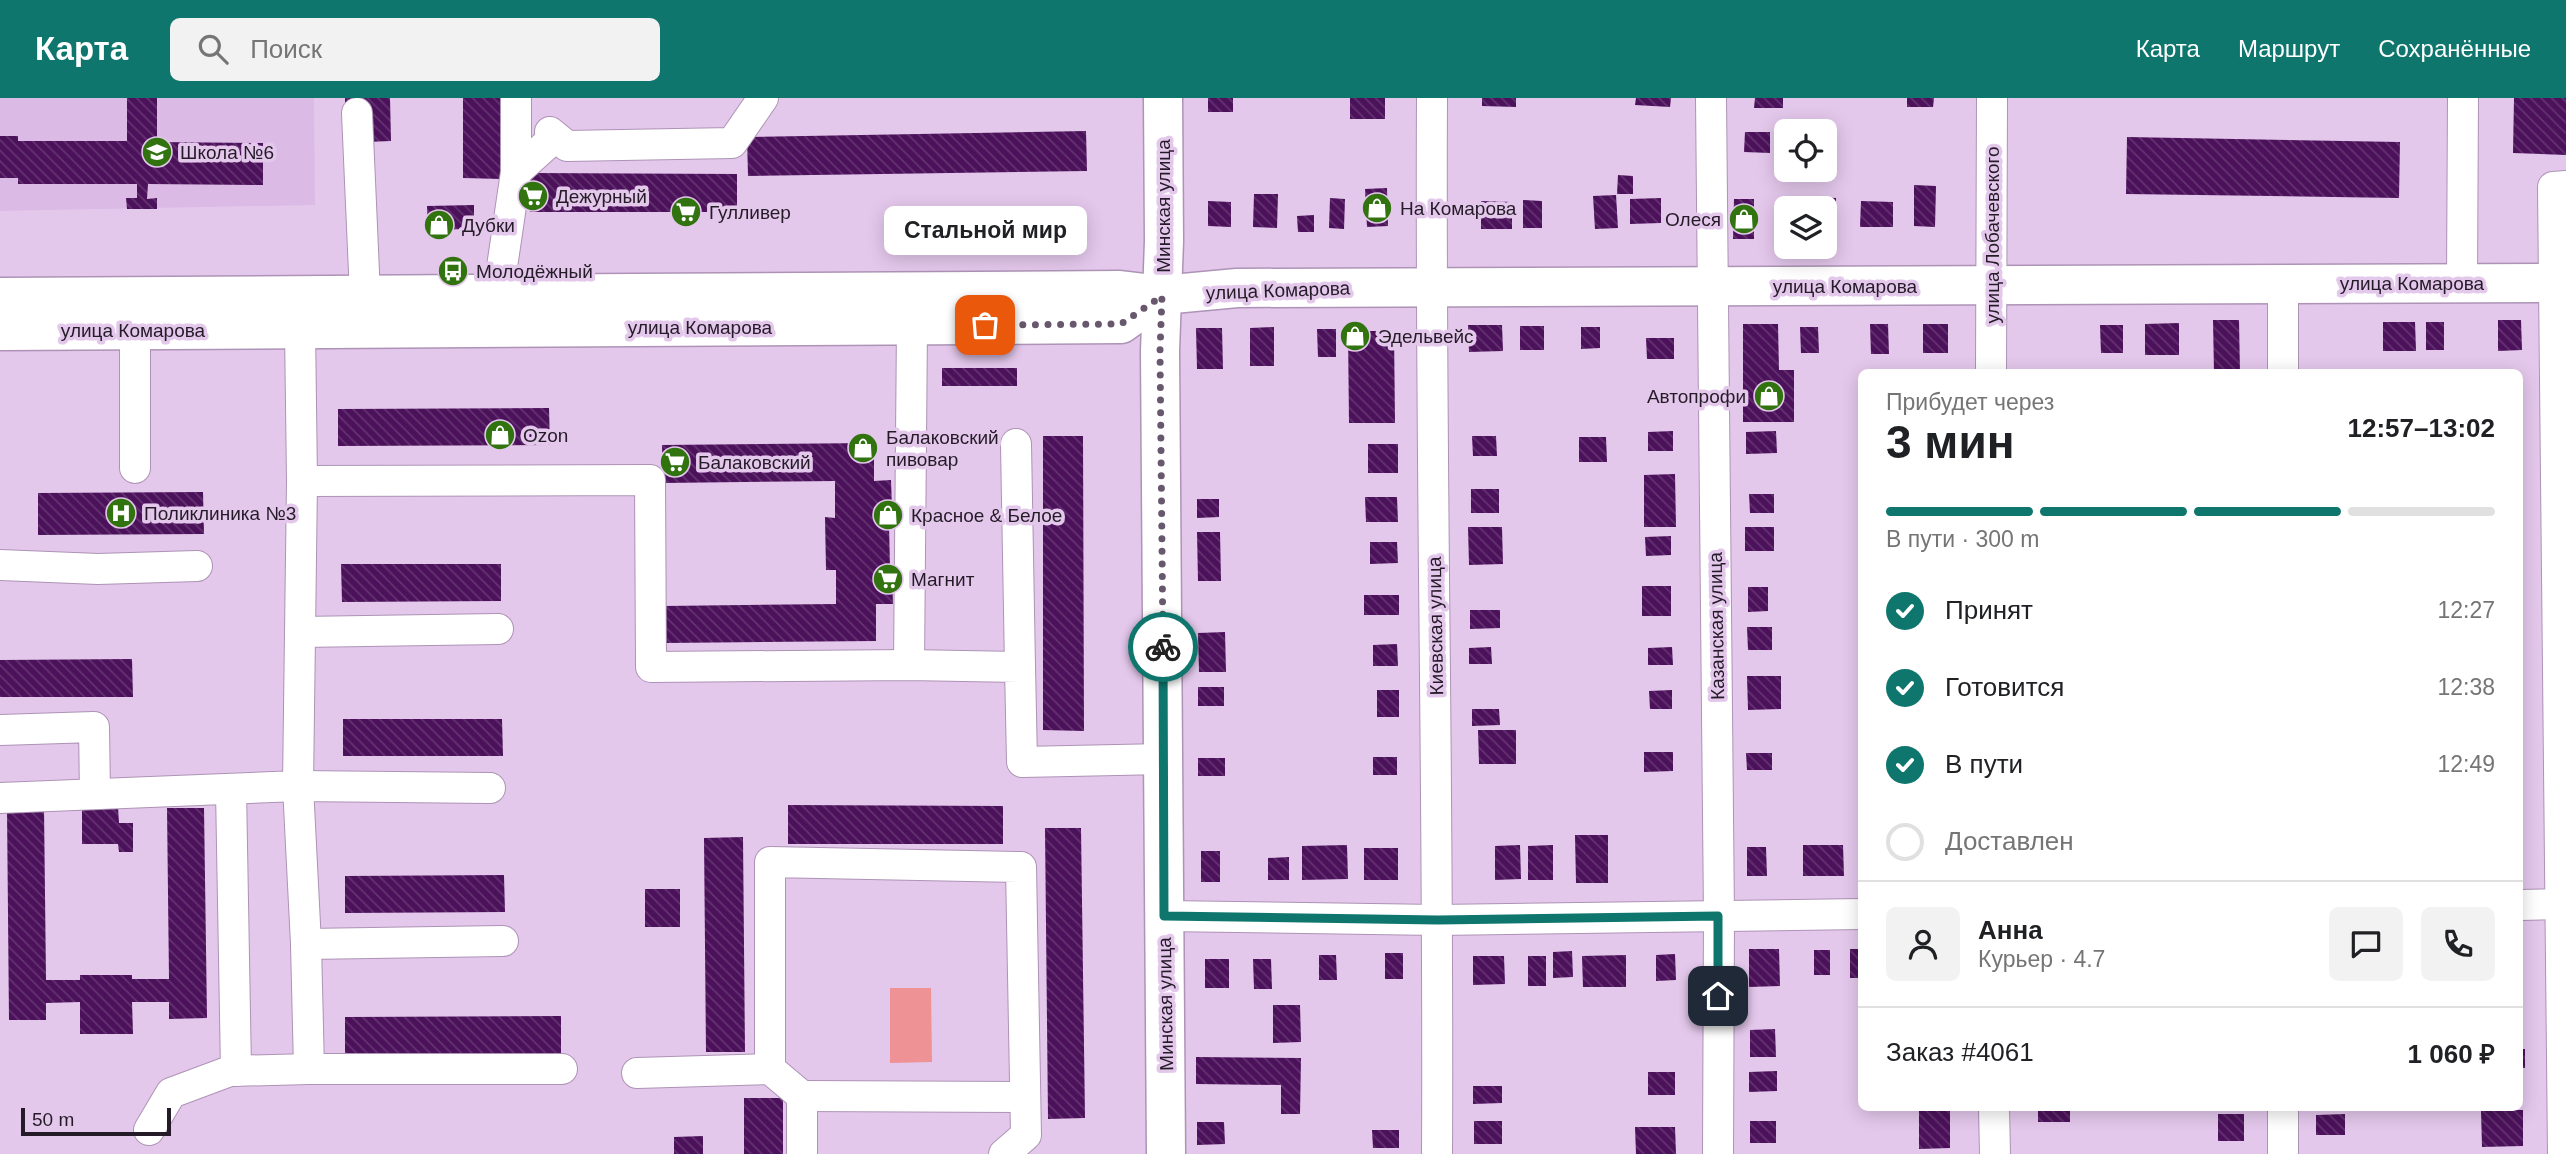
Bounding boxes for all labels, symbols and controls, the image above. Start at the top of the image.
search box [170,18,660,81]
text: Карта [35,30,128,67]
icon: search [194,30,232,68]
text: Поиск [250,34,322,64]
text: Карта [2136,35,2200,62]
text: Маршрут [2238,35,2340,62]
text: Сохранённые [2378,35,2531,62]
map controls [1774,119,1837,259]
button: locate [1774,119,1837,182]
school or university icon: Школа №6 [140,135,174,169]
street label: Минская улица [1153,139,1174,273]
place label: Школа №6 [180,142,274,163]
street label: улица Лобачевского [1982,146,2003,324]
supermarket icon: Дежурный [516,179,550,213]
place label: Дежурный [556,186,647,207]
shop icon: На Комарова [1360,191,1394,225]
supermarket icon: Гулливер [669,195,703,229]
button: layers [1774,196,1837,259]
place label: На Комарова [1400,198,1517,219]
place label: Гулливер [709,202,791,223]
shop icon: Олеся [1727,202,1761,236]
callout: Стальной мир [884,206,1086,255]
shop icon: Дубки [422,208,456,242]
place label: Олеся [1665,209,1721,230]
place label: Дубки [462,215,515,236]
text: Стальной мир [904,217,1067,243]
bus stop icon: Молодёжный [436,254,470,288]
place label: Молодёжный [476,261,593,282]
street label: улица Комарова [2340,273,2485,294]
street label: улица Комарова [1773,276,1918,297]
street label: улица Комарова [1206,277,1351,304]
pin [955,295,1015,355]
icon: bag [966,306,1004,344]
street label: улица Комарова [628,317,773,338]
shop icon: Эдельвейс [1338,319,1372,353]
street label: улица Комарова [61,320,206,341]
place label: Эдельвейс [1378,326,1474,347]
shop icon: Автопрофи [1752,379,1786,413]
place label: Автопрофи [1647,386,1746,407]
text: Прибудет через [1886,389,2054,415]
text: 12:57–13:02 [2348,413,2495,443]
text: 3 мин [1886,416,2014,468]
shop icon: Ozon [483,418,517,452]
place label: Ozon [523,425,568,446]
place label: Балаковский пивовар [886,427,999,470]
shop icon: Балаковский пивовар [846,431,880,465]
supermarket icon: Балаковский [658,445,692,479]
place label: Балаковский [698,452,811,473]
hospital icon: Поликлиника №3 [104,496,138,530]
shop icon: Красное & Белое [871,498,905,532]
place label: Поликлиника №3 [144,503,296,524]
place label: Красное & Белое [911,505,1062,526]
text: В пути · 300 m [1886,526,2039,552]
street label: Казанская улица [1705,551,1728,700]
street label: Киевская улица [1424,556,1447,696]
supermarket icon: Магнит [871,562,905,596]
place label: Магнит [911,569,975,590]
icon: check [1886,592,1924,630]
text: Принят [1945,595,2033,625]
text: 12:27 [2437,597,2495,623]
courier [1128,612,1198,682]
icon: bike [1144,628,1182,666]
icon: check [1886,669,1924,707]
text: Готовится [1945,672,2064,702]
text: 12:38 [2437,674,2495,700]
icon: check [1886,746,1924,784]
text: В пути [1945,749,2023,779]
text: 12:49 [2437,751,2495,777]
text: Доставлен [1945,826,2074,856]
button: person [1886,907,1960,981]
button: chat [2329,907,2403,981]
button: phone [2421,907,2495,981]
text: Анна [1978,915,2043,945]
street label: Минская улица [1154,937,1177,1071]
text: Курьер · 4.7 [1978,946,2105,972]
pin [1688,966,1748,1026]
icon: home [1699,977,1737,1015]
text: Заказ #4061 [1886,1037,2034,1067]
text: 1 060 ₽ [2408,1039,2495,1069]
scale bar [21,1105,172,1137]
text: 50 m [32,1109,74,1130]

